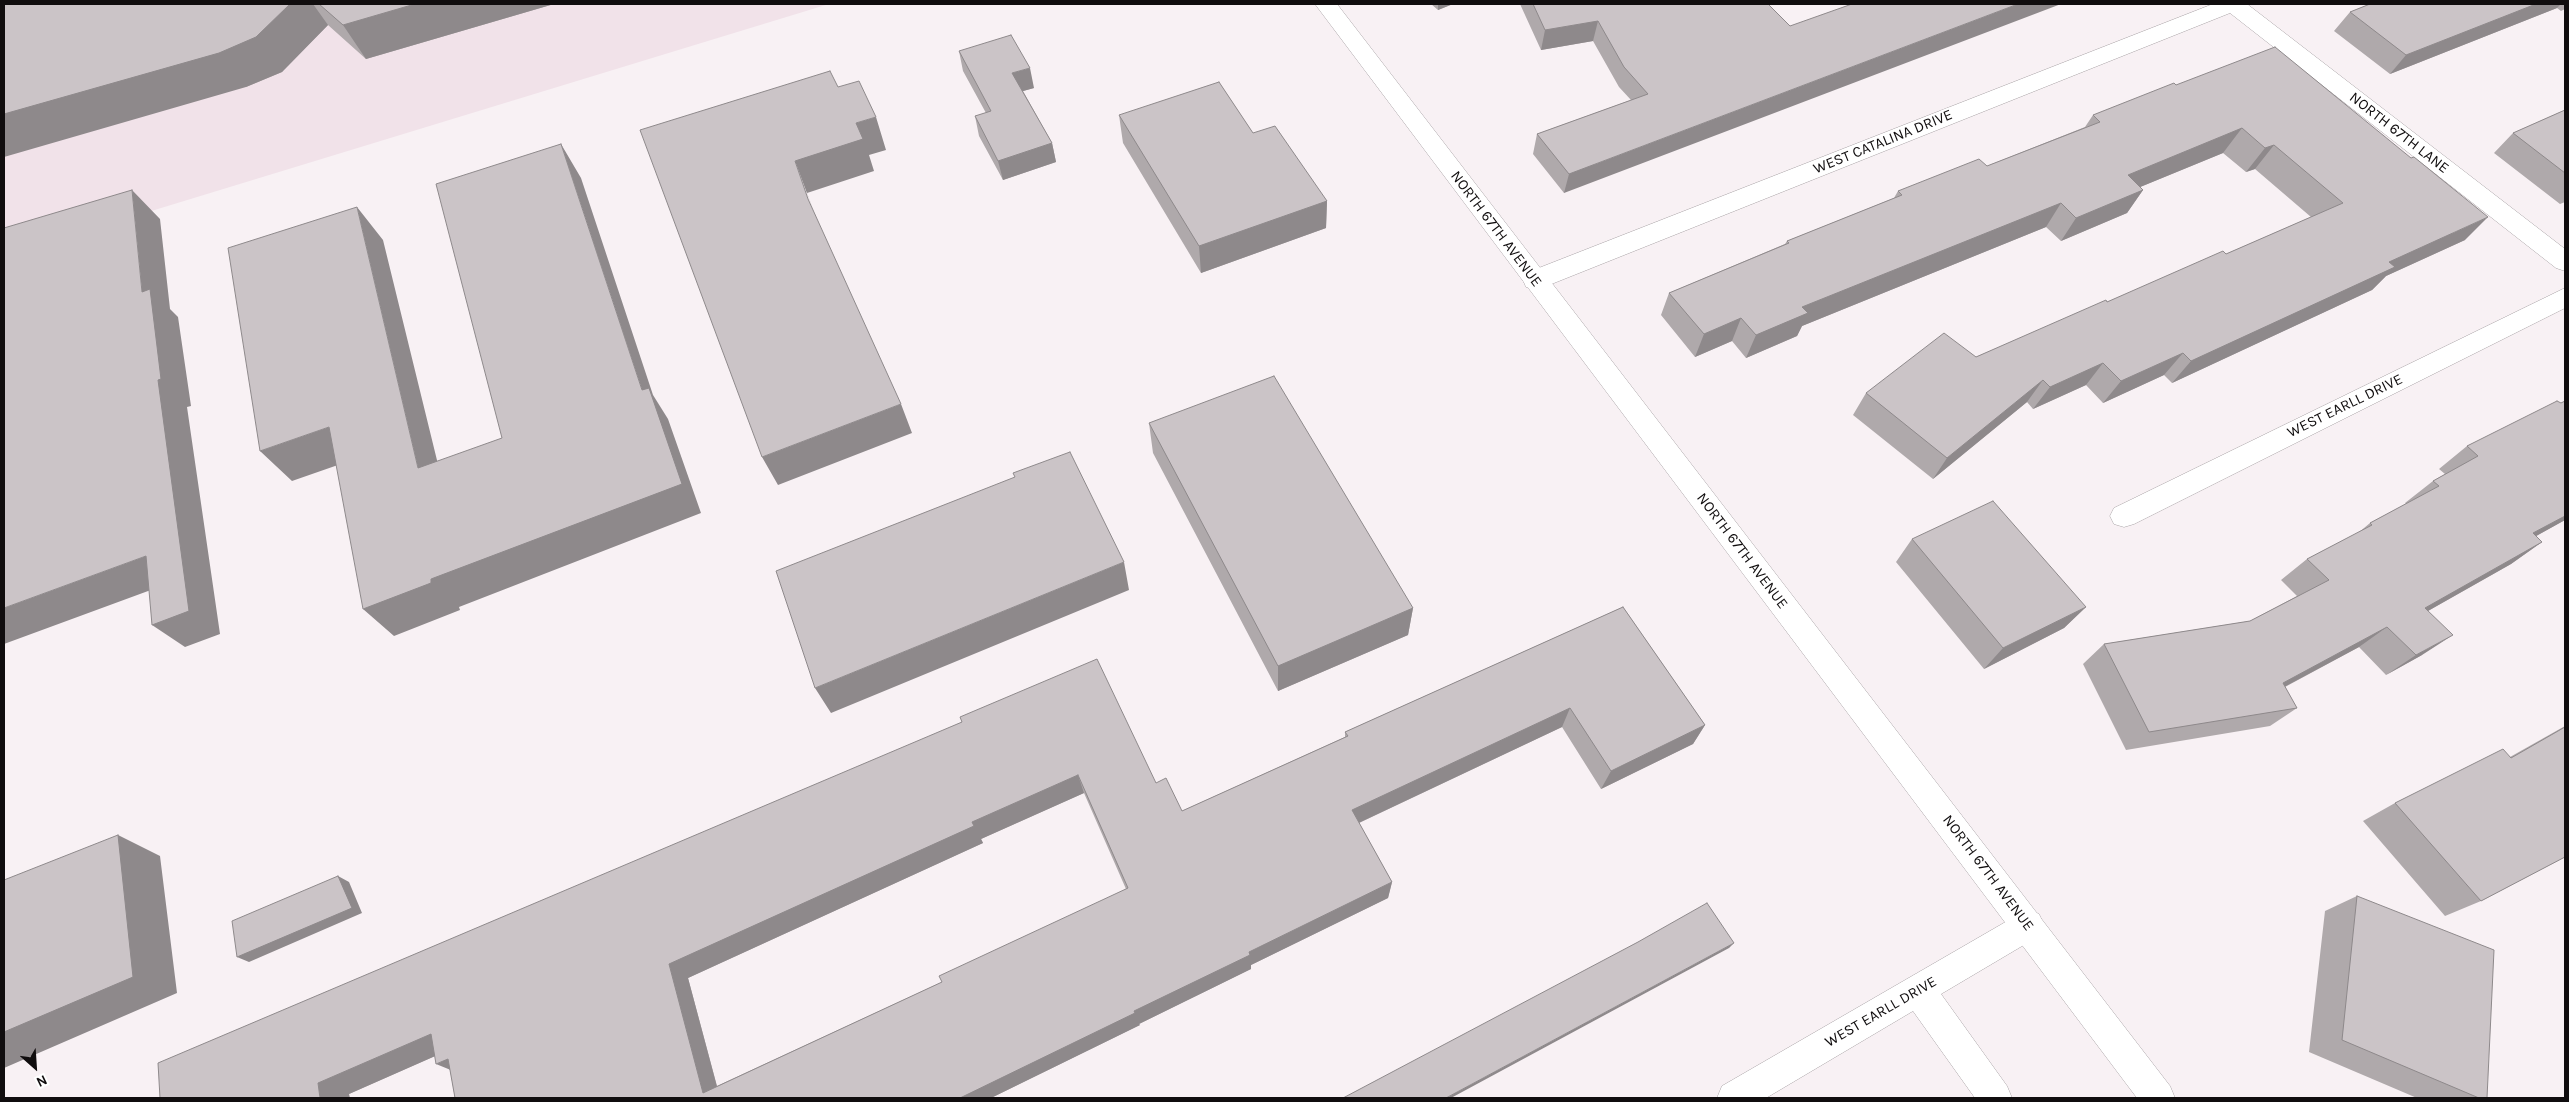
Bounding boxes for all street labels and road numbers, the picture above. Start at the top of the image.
street label: NORTH 67TH LANE [2346,89,2452,177]
street label: WEST CATALINA DRIVE [1811,106,1955,178]
street label: NORTH 67TH AVENUE [1447,167,1545,291]
street label: WEST EARLL DRIVE [2284,370,2406,442]
street label: NORTH 67TH AVENUE [1693,489,1791,613]
street label: NORTH 67TH AVENUE [1939,811,2037,935]
street label: WEST EARLL DRIVE [1822,973,1940,1051]

